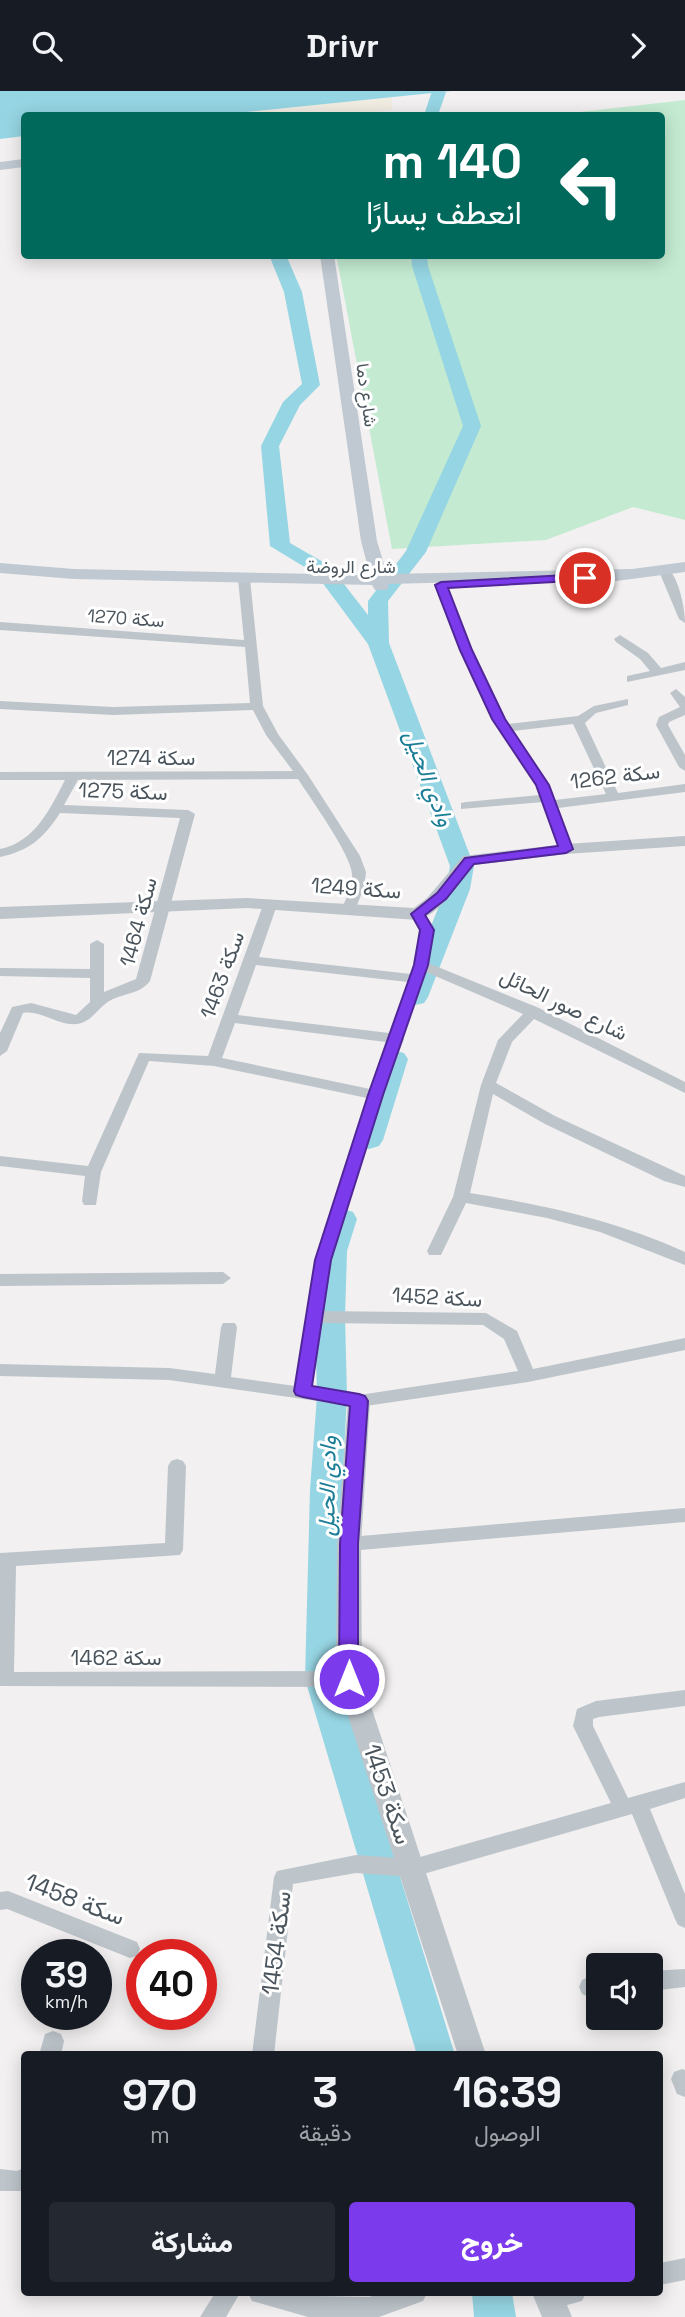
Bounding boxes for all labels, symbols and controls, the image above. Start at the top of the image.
text: Drivr [306,26,379,66]
icon: search [28,27,66,65]
icon: forward [619,27,657,65]
text: 140 m [383,130,522,192]
icon: left [546,140,637,231]
text: انعطف يسارًا [366,193,522,233]
street label: شارع دما [350,362,383,428]
pin [555,548,615,608]
street label: شارع الروضة [306,555,396,579]
icon: arrive [566,559,604,597]
street label: سكة 1270 [87,604,165,632]
water label: وادي الحيل [393,726,461,832]
street label: سكة 1274 [107,744,195,771]
street label: سكة 1262 [568,757,662,795]
street label: سكة 1275 [78,776,168,806]
street label: سكة 1249 [310,871,402,905]
street label: سكة 1464 [113,874,163,970]
street label: سكة 1463 [194,928,250,1022]
street label: شارع صور الحائل [495,962,632,1047]
street label: سكة 1452 [391,1281,483,1313]
water label: وادي الحيل [311,1435,347,1537]
position arrow [312,1642,386,1716]
street label: سكة 1462 [71,1644,161,1671]
street label: سكة 1453 [356,1740,420,1848]
street label: سكة 1458 [21,1866,129,1932]
street label: سكة 1454 [254,1889,298,1997]
speed limit sign: 40 [126,1939,217,2030]
text: 39 [45,1953,88,1997]
map controls [586,1953,663,2030]
button: sound [586,1953,663,2030]
text: km/h [45,1990,88,2013]
text: 3 [312,2066,338,2119]
text: 16:39 [453,2066,562,2119]
text: 970 [122,2069,198,2122]
text: دقيقة [299,2118,352,2148]
text: الوصول [474,2118,541,2148]
text: m [150,2120,170,2150]
button: مشاركة [49,2202,335,2282]
button: خروج [349,2202,635,2282]

